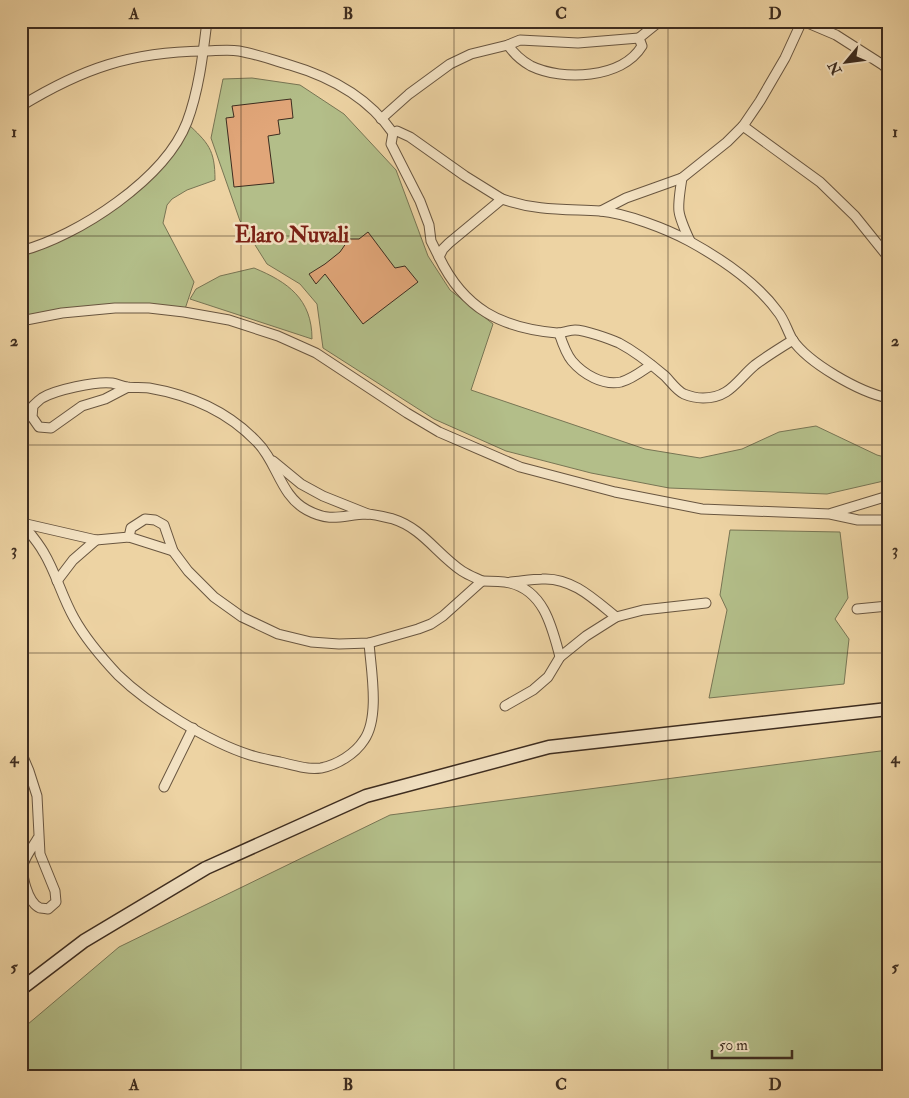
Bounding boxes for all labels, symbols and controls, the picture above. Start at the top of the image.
text: A [128,4,140,24]
text: B [343,4,353,24]
text: C [555,4,567,24]
text: D [768,4,782,24]
north arrow [822,38,872,88]
text: N [824,58,846,79]
text: 1 [11,122,17,142]
text: 1 [892,122,898,142]
district label: Elaro Nuvali [235,221,349,249]
text: 2 [10,331,18,351]
text: 2 [891,331,899,351]
text: 3 [11,540,17,560]
text: 3 [892,540,898,560]
text: 4 [9,748,20,768]
text: 4 [890,748,901,768]
text: 5 [10,957,18,977]
text: 5 [891,957,899,977]
scale bar [712,1028,792,1060]
text: 50 m [719,1036,748,1055]
text: A [128,1075,140,1095]
text: B [343,1075,353,1095]
text: C [555,1075,567,1095]
text: D [768,1075,782,1095]

